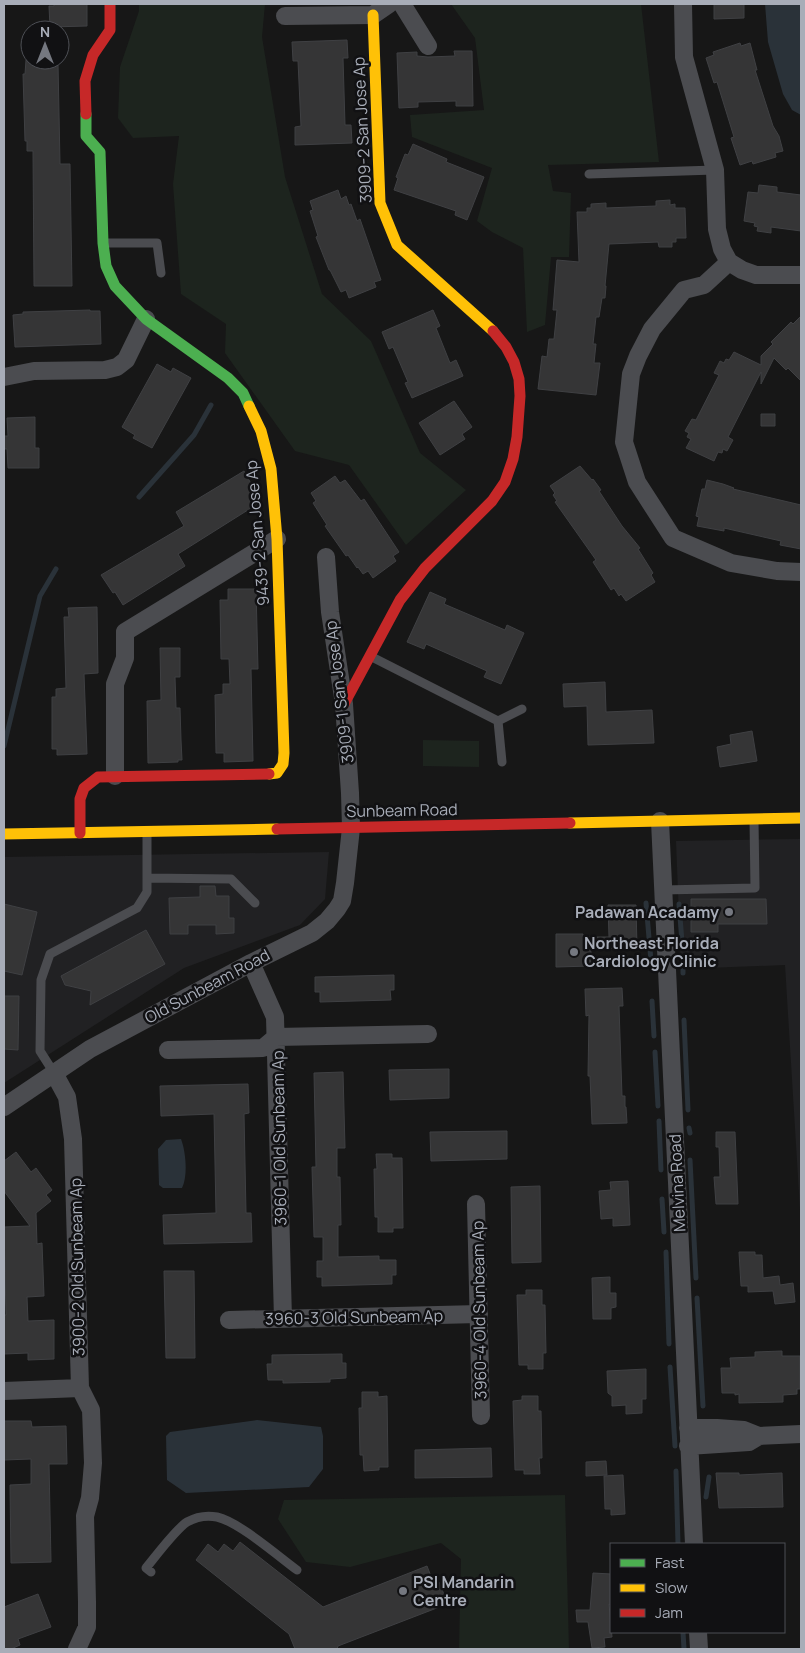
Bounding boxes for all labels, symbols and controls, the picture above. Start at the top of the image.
north arrow [20,20,70,70]
text: N [40,22,50,41]
street label: 3909-2 San Jose Ap [347,56,377,204]
street label: 9439-2 San Jose Ap [240,459,274,607]
street label: 3909-1 San Jose Ap [319,619,359,765]
street label: Sunbeam Road [346,798,458,822]
place label: Padawan Acadamy [575,901,719,923]
marker: Padawan Acadamy [723,906,735,918]
place label: Northeast Florida Cardiology Clinic [584,932,719,972]
street label: Old Sunbeam Road [140,944,274,1028]
marker: Northeast Florida Cardiology Clinic [568,946,580,958]
street label: 3960-1 Old Sunbeam Ap [266,1050,292,1226]
street label: Melvina Road [663,1134,691,1232]
street label: 3900-2 Old Sunbeam Ap [64,1178,90,1356]
street label: 3960-4 Old Sunbeam Ap [466,1221,492,1399]
street label: 3960-3 Old Sunbeam Ap [265,1304,443,1330]
legend [610,1543,785,1633]
text: Fast [655,1552,684,1573]
place label: PSI Mandarin Centre [413,1571,514,1611]
text: Slow [655,1577,688,1598]
marker: PSI Mandarin Centre [397,1585,409,1597]
text: Jam [655,1602,683,1623]

